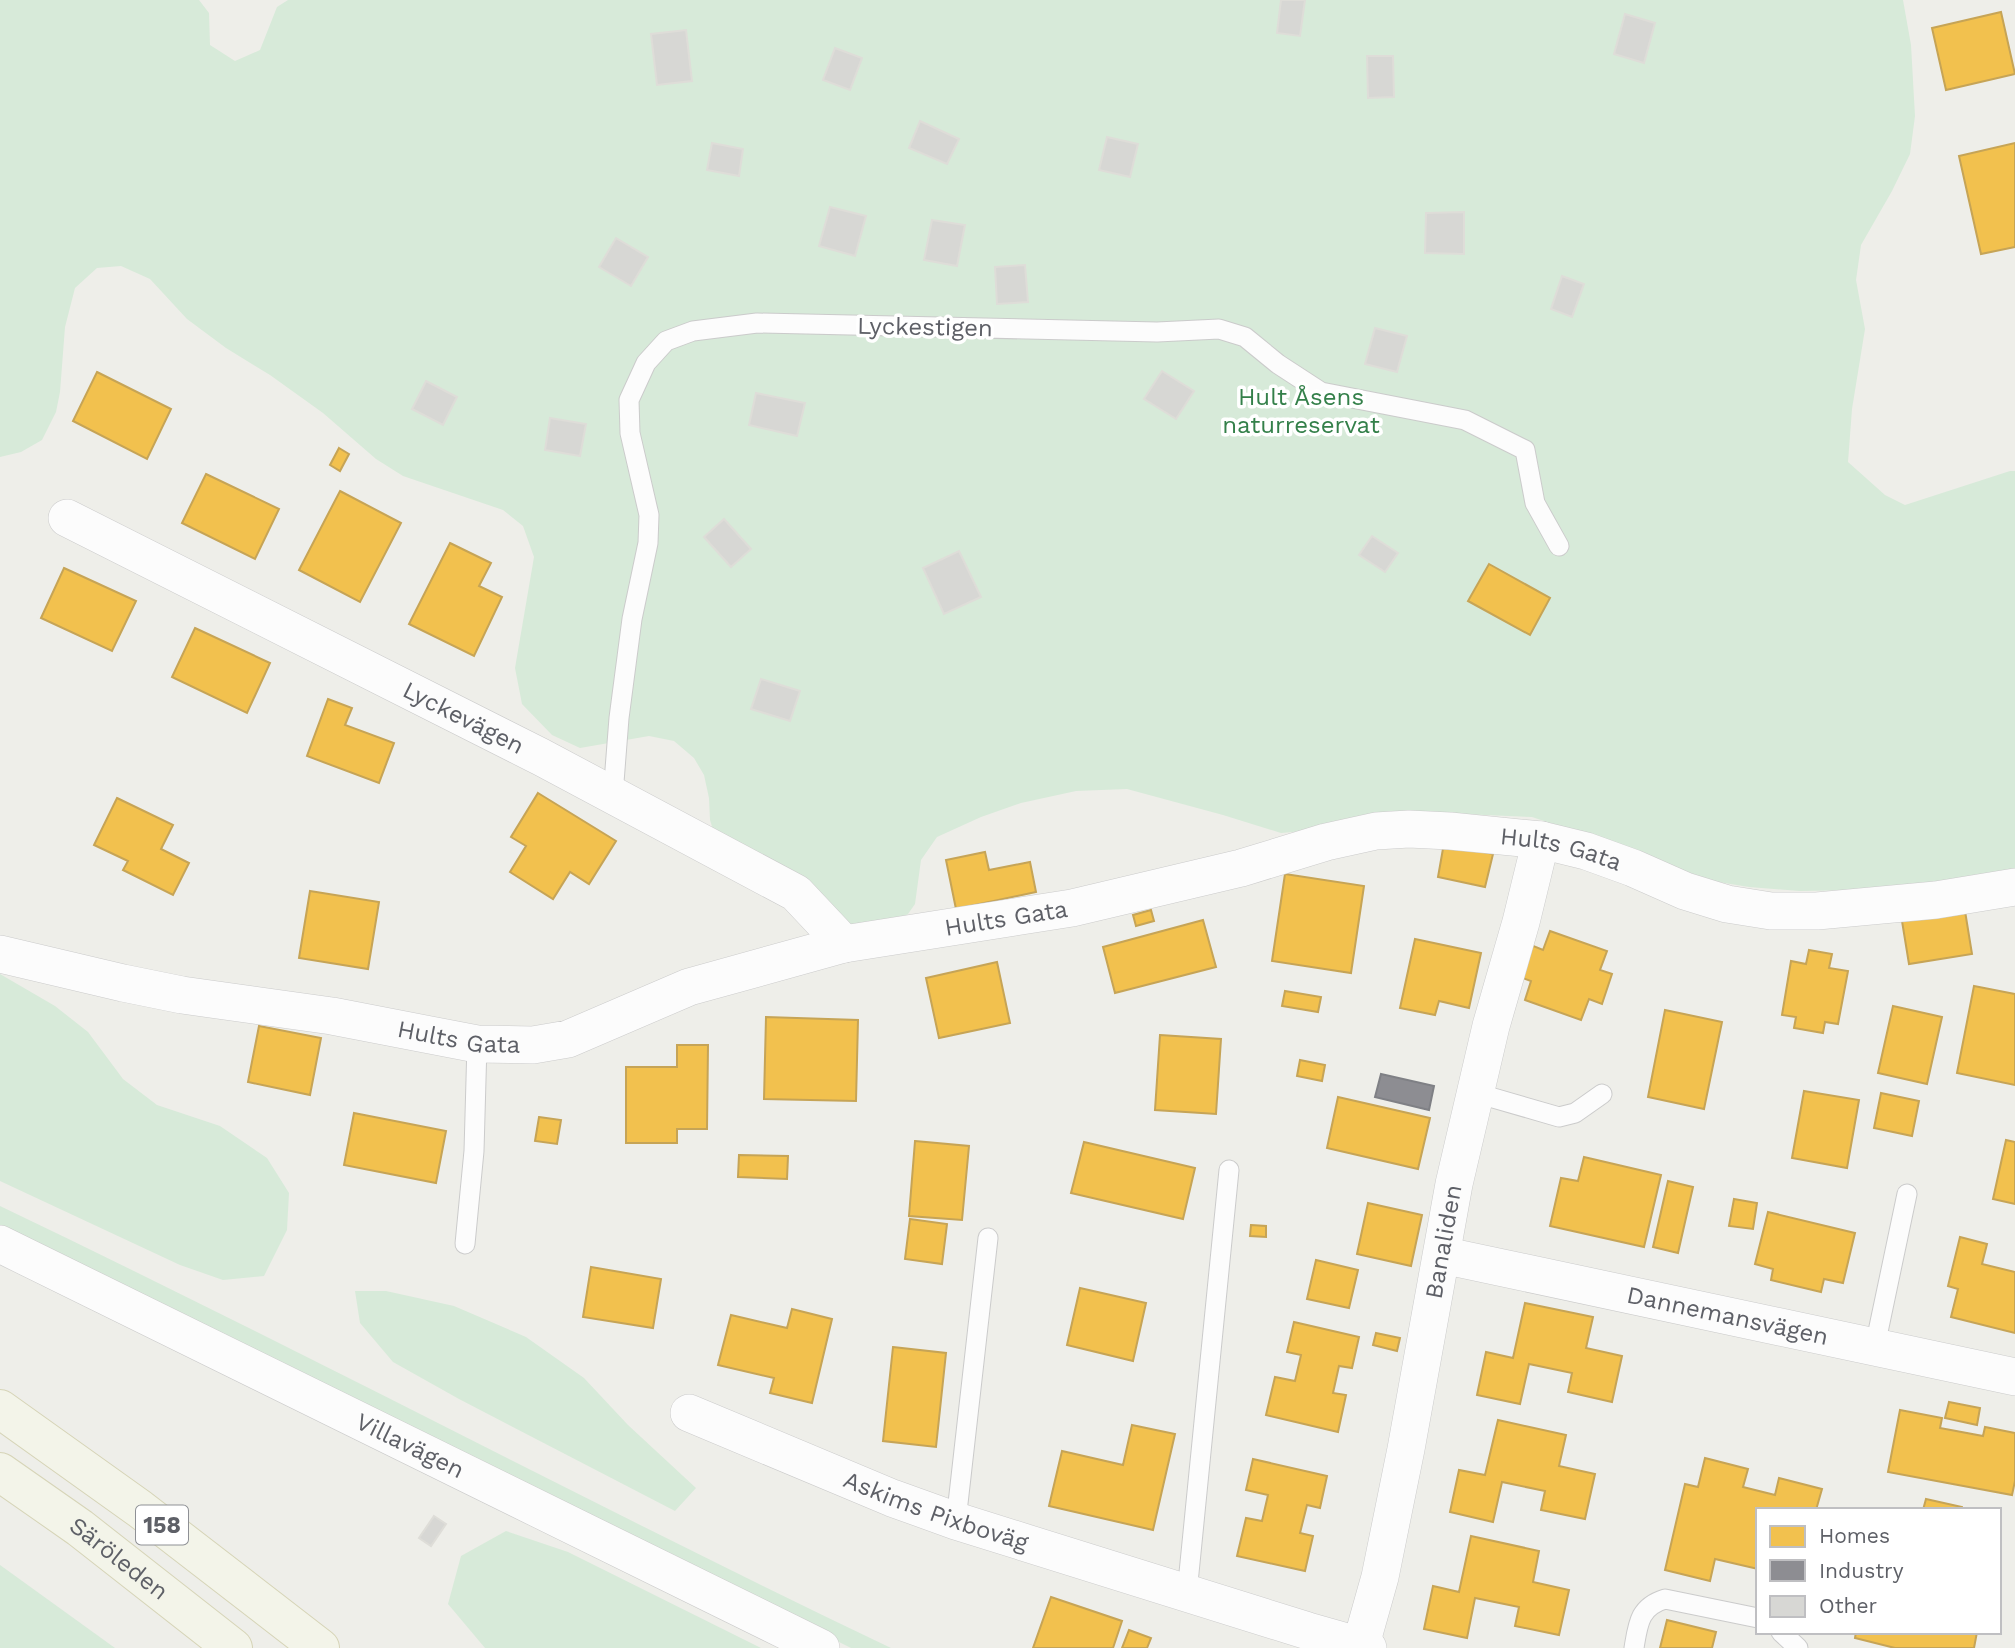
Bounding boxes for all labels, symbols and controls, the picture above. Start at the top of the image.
street label: Lyckestigen [857,312,993,342]
park label: Hult Åsens naturreservat [1222,383,1380,439]
street label: Lyckevägen [398,676,529,760]
street label: Hults Gata [1499,822,1625,877]
street label: Hults Gata [943,895,1070,942]
street label: Hults Gata [395,1015,521,1059]
street label: Banaliden [1419,1183,1468,1301]
street label: Dannemansvägen [1624,1281,1831,1351]
street label: Villavägen [351,1407,469,1484]
street label: Askims Pixboväg [840,1465,1032,1557]
road number: 158 [136,1506,188,1544]
legend [1756,1508,2001,1634]
street label: Säröleden [64,1511,174,1606]
text: Homes [1819,1523,1890,1548]
text: Industry [1819,1558,1904,1583]
text: Other [1819,1593,1878,1618]

